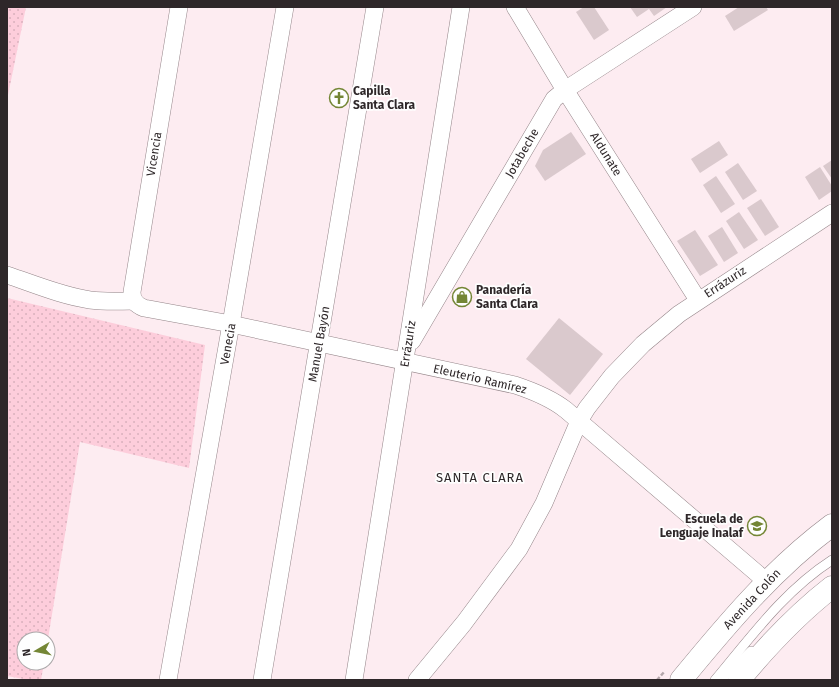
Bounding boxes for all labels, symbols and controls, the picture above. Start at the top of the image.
place label: Capilla Santa Clara [353,84,416,112]
church icon: Capilla Santa Clara [328,87,350,109]
street label: Jotabeche [502,126,542,180]
street label: Aldunate [587,130,625,178]
street label: Vicencia [144,131,164,177]
street label: Errázuriz [701,263,749,301]
place label: Panadería Santa Clara [476,283,539,311]
shop icon: Panadería Santa Clara [451,286,473,308]
street label: Manuel Bayón [305,305,333,383]
street label: Errázuriz [397,320,419,368]
street label: Venecia [217,322,239,366]
street label: Eleuterio Ramírez [432,361,528,397]
district label: SANTA CLARA [436,470,524,485]
place label: Escuela de Lenguaje Inalaf [660,512,745,540]
school or university icon: Escuela de Lenguaje Inalaf [746,515,768,537]
street label: Avenida Colón [720,566,784,632]
north arrow [16,631,56,671]
text: N [20,648,34,657]

